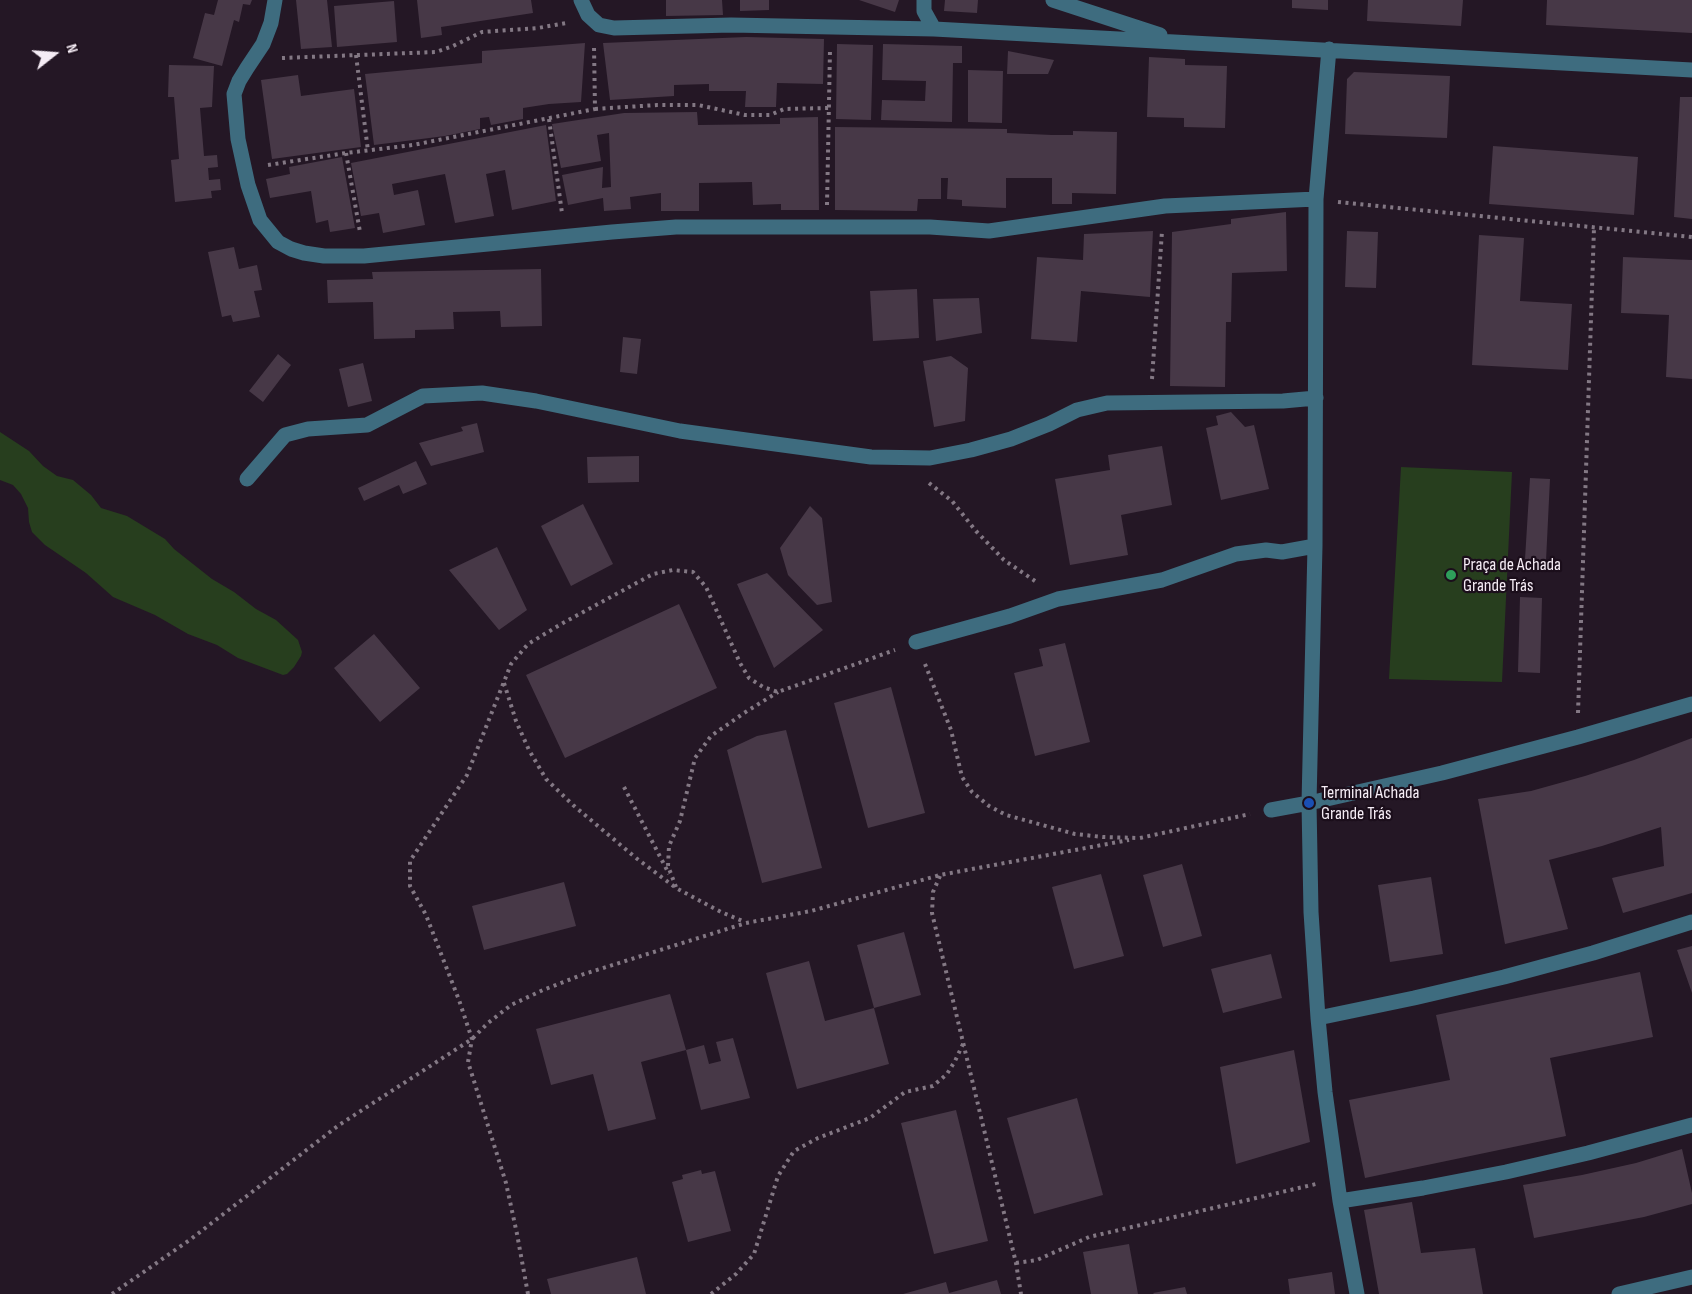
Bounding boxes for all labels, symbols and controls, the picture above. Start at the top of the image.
north arrow [24,24,84,84]
text: N [61,42,82,55]
place label: Praça de Achada Grande Trás [1463,554,1561,596]
marker: Praça de Achada Grande Trás [1444,568,1458,582]
place label: Terminal Achada Grande Trás [1321,782,1419,824]
marker: Terminal Achada Grande Trás [1302,796,1316,810]

